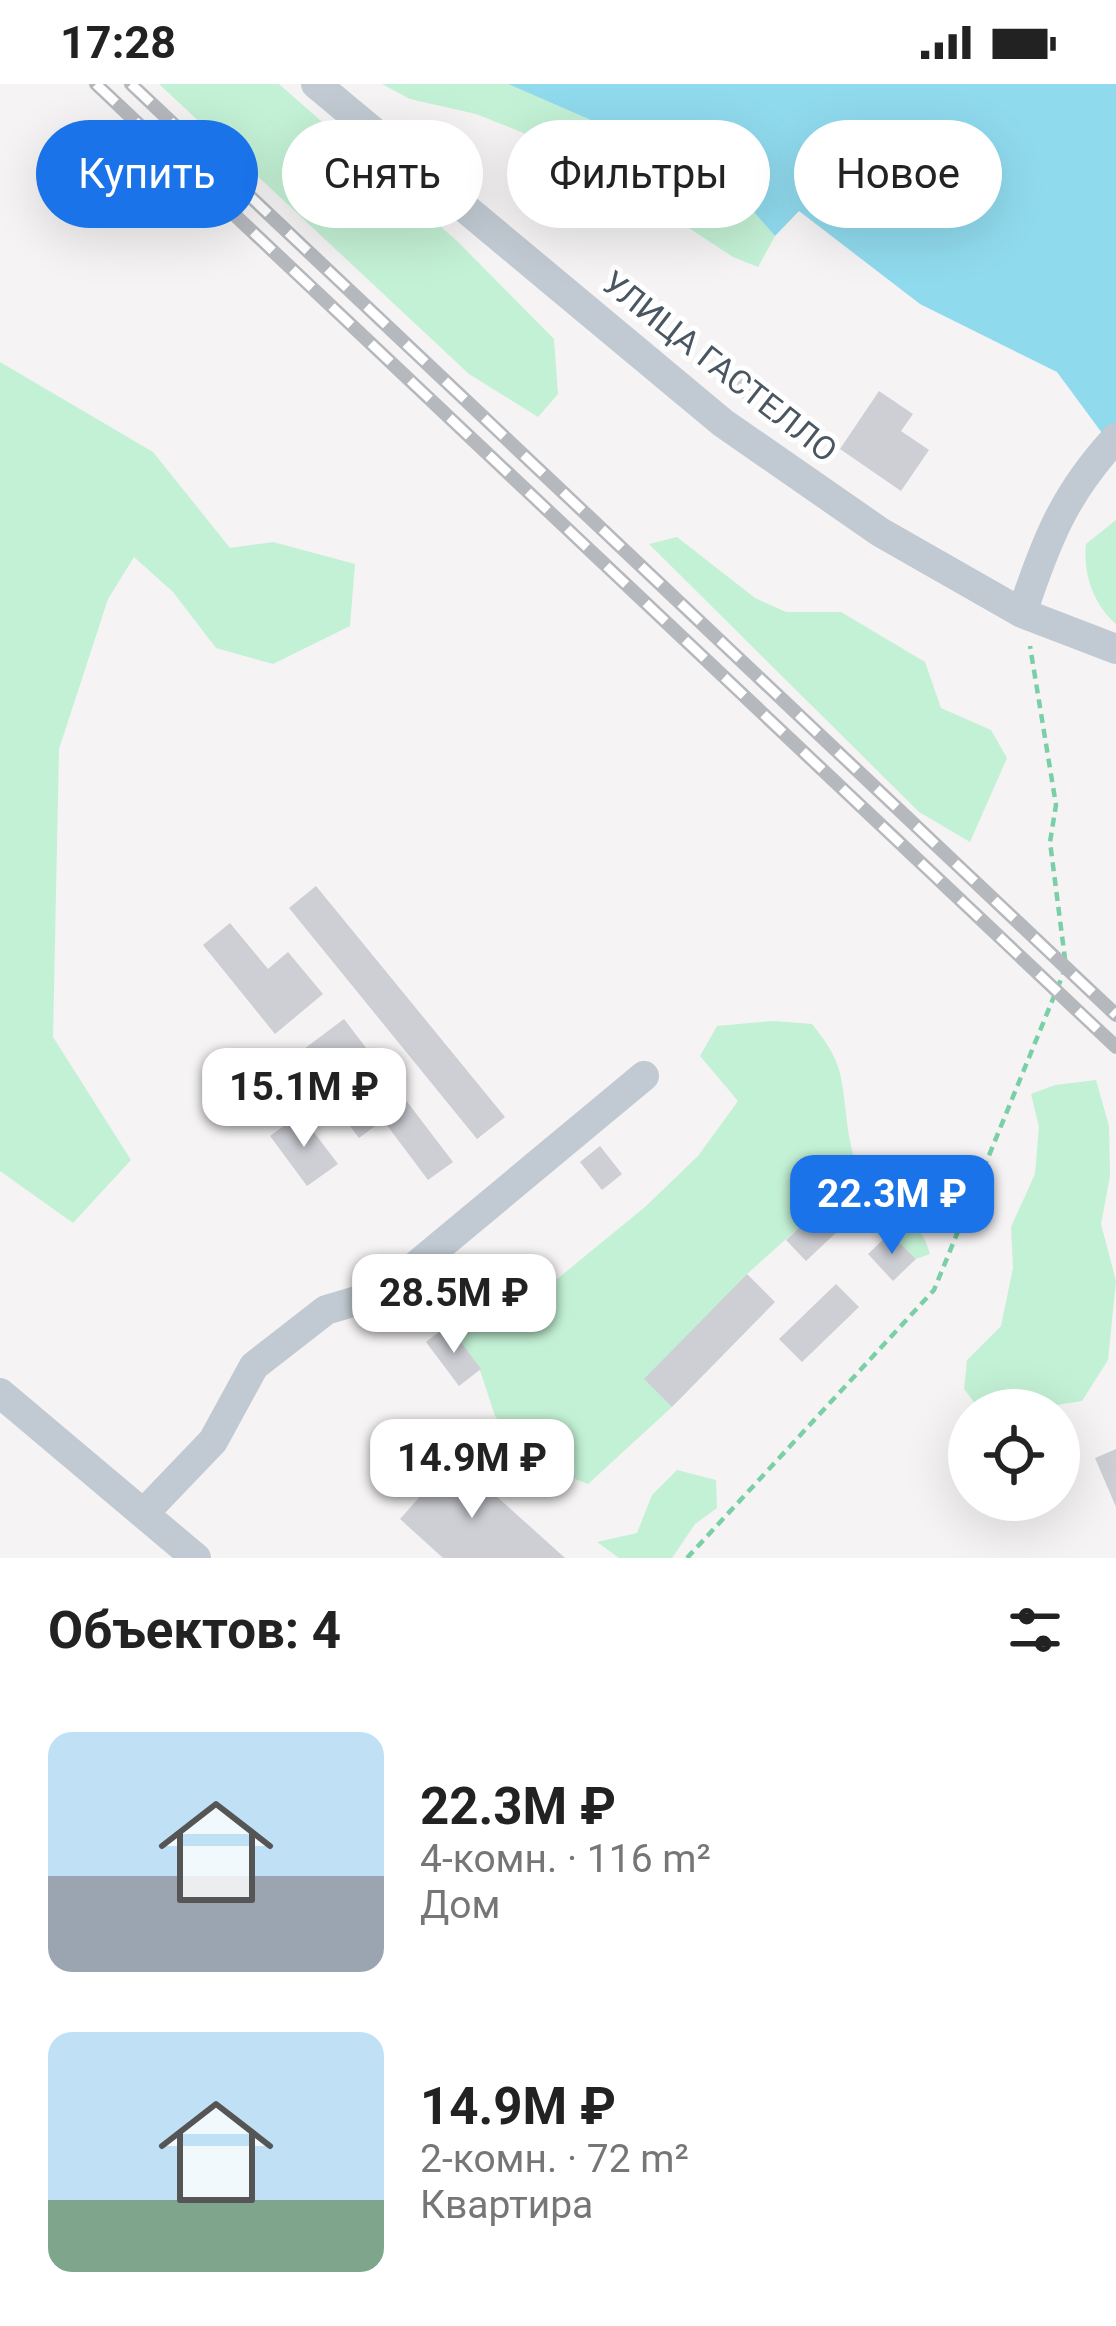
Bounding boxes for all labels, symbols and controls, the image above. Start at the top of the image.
text: 17:28 [60,16,176,69]
chip: Купить [36,120,258,228]
chip: Снять [282,120,483,228]
chip: Фильтры [507,120,770,228]
chip: Новое [794,120,1002,228]
street label: УЛИЦА ГАСТЕЛЛО [595,263,845,470]
pin: 15.1M ₽ [193,1048,415,1150]
text: 15.1M ₽ [229,1064,379,1110]
pin: 22.3M ₽ [781,1155,1003,1257]
text: 22.3M ₽ [817,1171,967,1217]
pin: 28.5M ₽ [343,1254,565,1356]
text: 28.5M ₽ [379,1270,529,1316]
map controls [948,1389,1080,1521]
button: locate [948,1389,1080,1521]
pin: 14.9M ₽ [361,1419,583,1521]
text: 14.9M ₽ [397,1435,547,1481]
icon: filters [1002,1597,1068,1663]
text: Объектов: 4 [48,1601,341,1660]
text: 22.3M ₽ [420,1777,616,1836]
icon: home [144,1780,288,1924]
text: 4-комн. · 116 m² [420,1836,711,1882]
text: Дом [420,1882,501,1928]
text: 14.9M ₽ [420,2077,616,2136]
icon: home [144,2080,288,2224]
text: 2-комн. · 72 m² [420,2136,689,2182]
text: Квартира [420,2182,593,2228]

